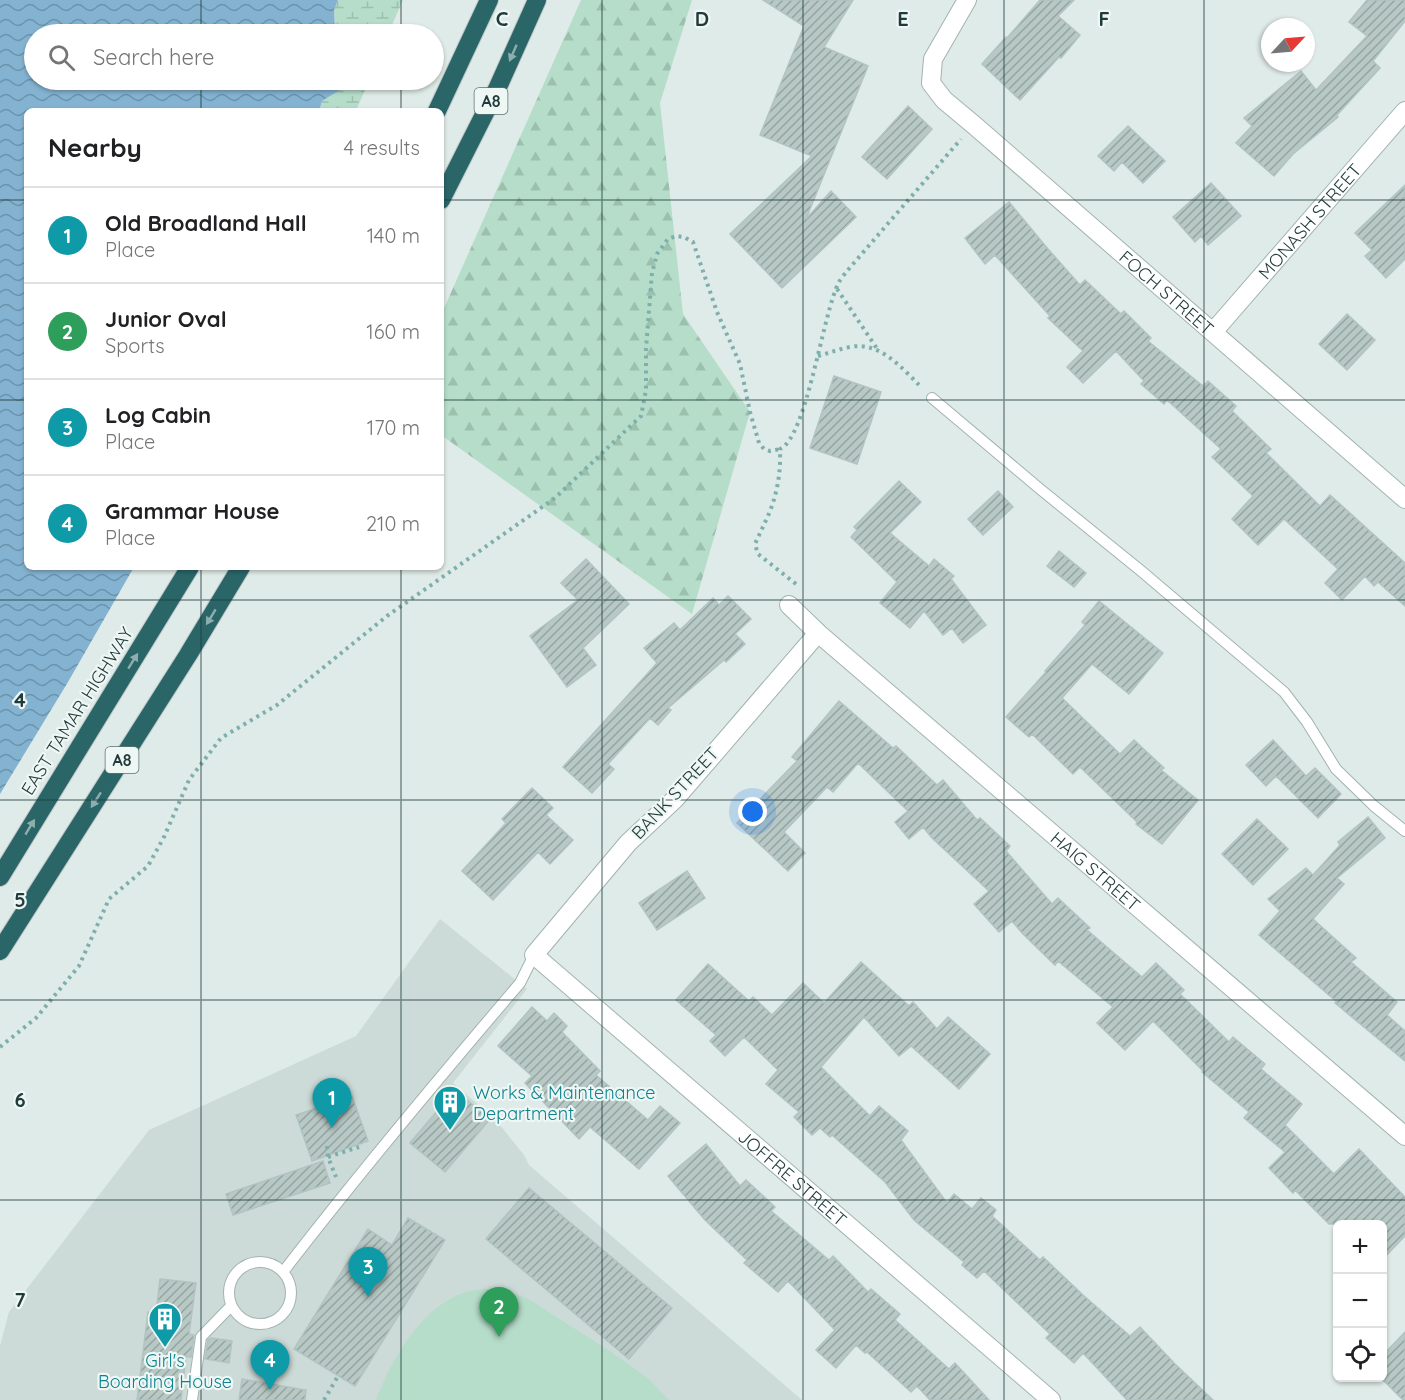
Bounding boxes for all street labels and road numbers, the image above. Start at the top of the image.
road number: A8 [474,88,508,114]
street label: MONASH STREET [1253,158,1366,284]
street label: FOCH STREET [1115,245,1219,340]
street label: EAST TAMAR HIGHWAY [16,623,138,799]
street label: BANK STREET [626,742,724,844]
road number: A8 [106,747,138,773]
street label: HAIG STREET [1046,826,1145,916]
street label: JOFFRE STREET [734,1125,852,1231]

